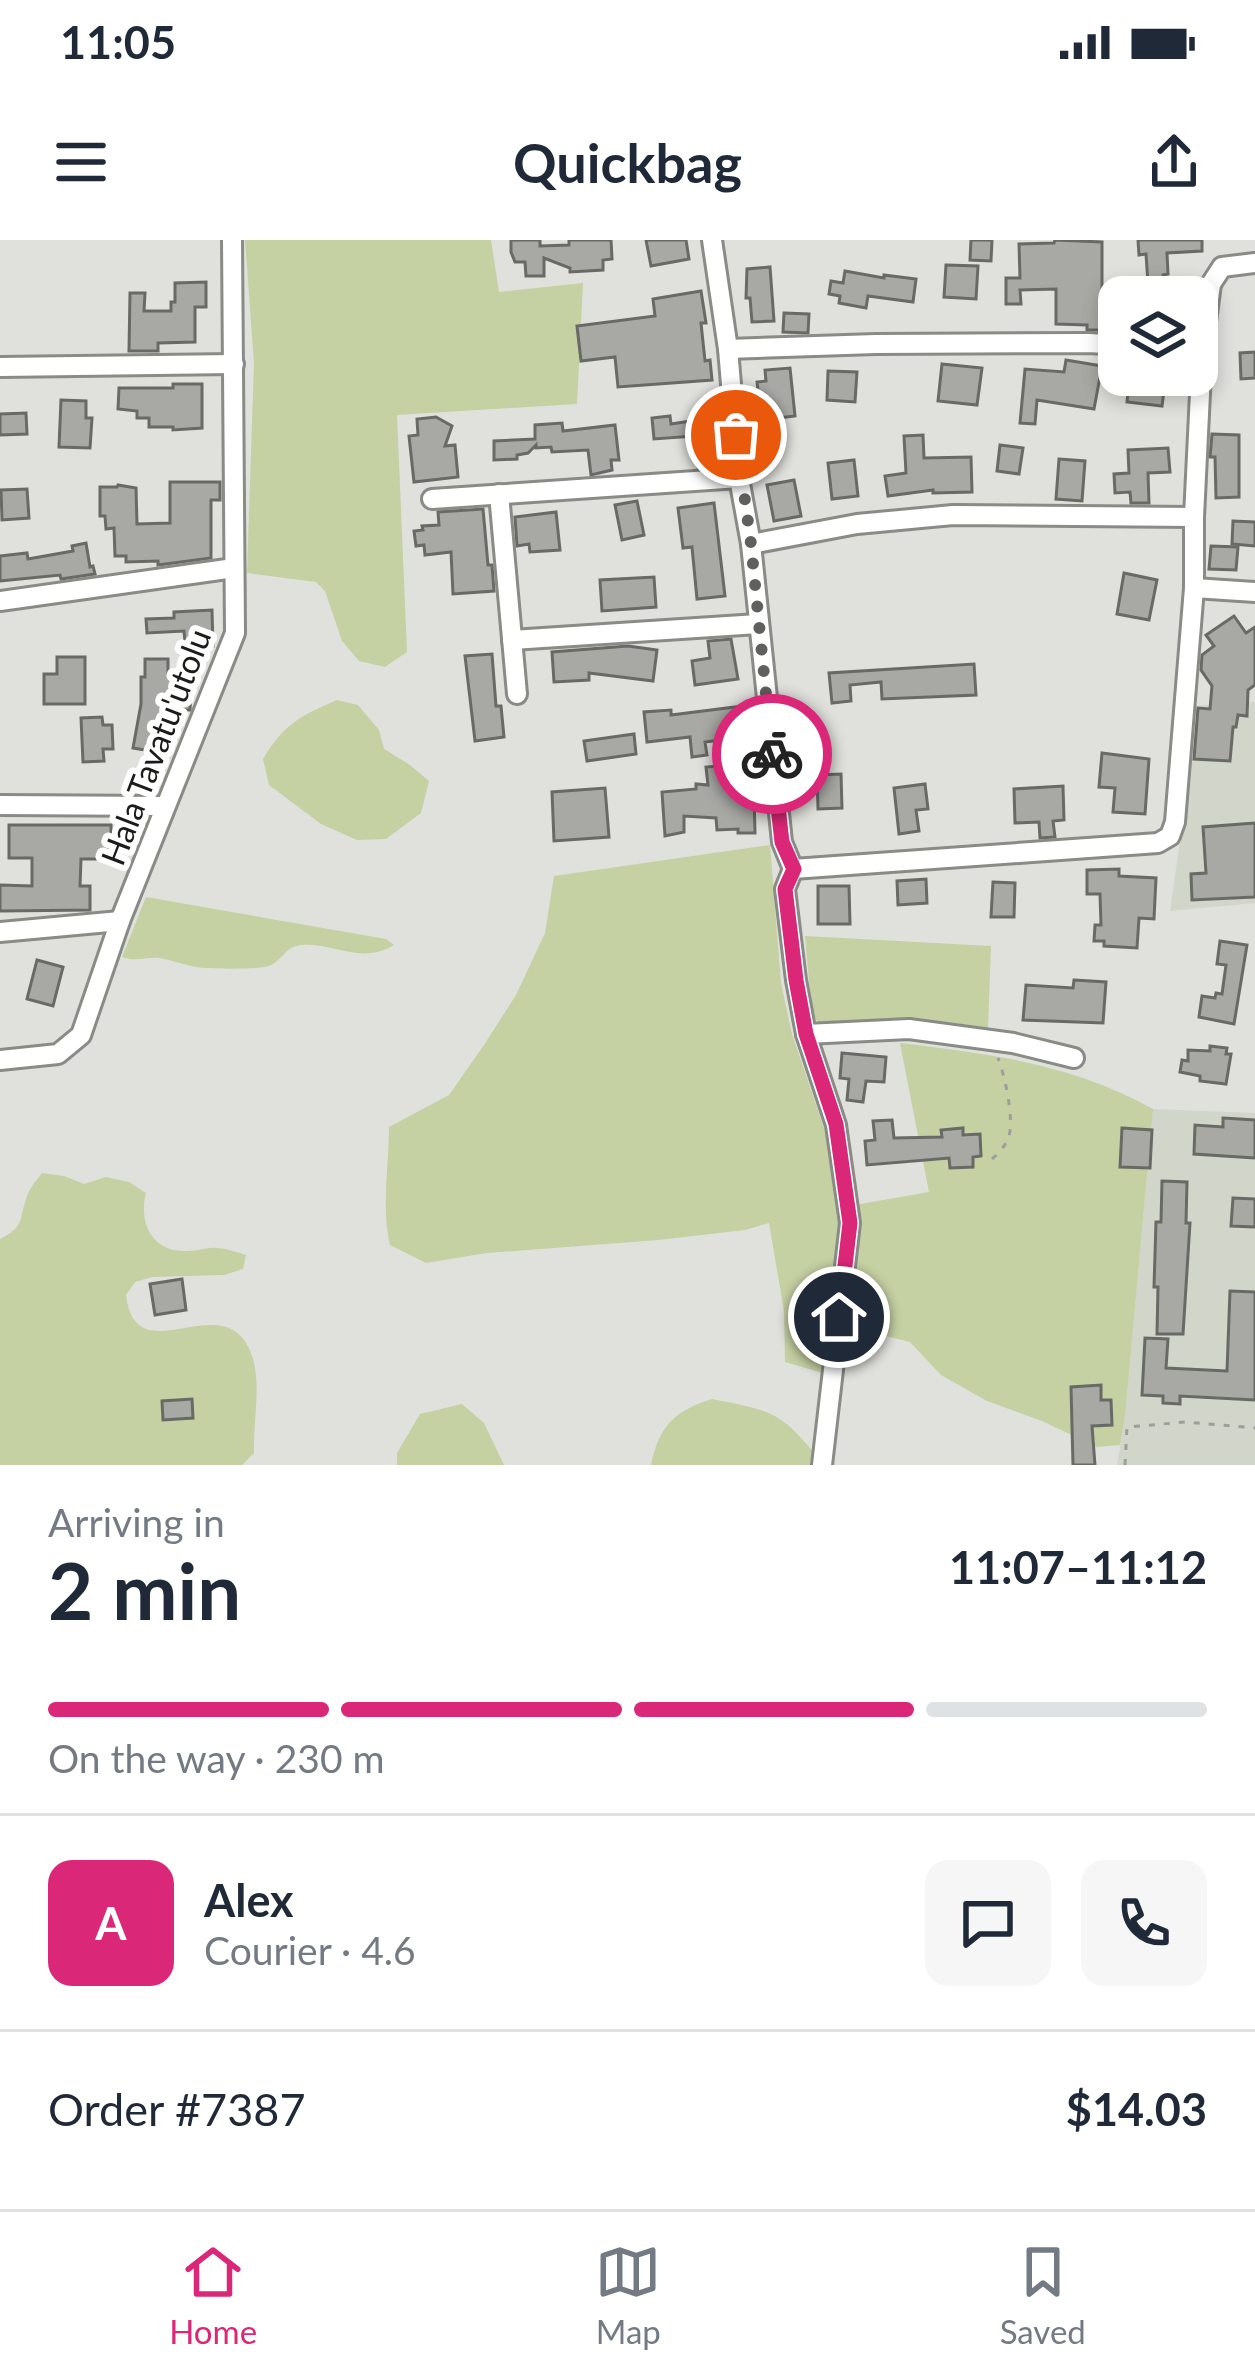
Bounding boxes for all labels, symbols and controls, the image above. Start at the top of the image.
text: 11:05 [60,15,176,69]
icon: menu [48,129,114,195]
icon: share [1141,129,1207,195]
text: Quickbag [513,130,742,195]
map controls [1098,276,1218,396]
button: layers [1098,276,1218,396]
pin [685,384,787,486]
icon: bag [703,402,769,468]
street label: Hala Tavatu'utolu [92,623,218,870]
courier [712,694,832,814]
icon: bike [739,721,805,787]
pin [788,1266,890,1368]
icon: home [806,1284,872,1350]
text: Arriving in [48,1499,225,1545]
text: 11:07–11:12 [949,1540,1207,1594]
text: 2 min [48,1543,241,1637]
text: On the way · 230 m [48,1735,385,1781]
button: chat [925,1860,1051,1986]
button: phone [1081,1860,1207,1986]
text: Alex [204,1873,294,1927]
text: A [95,1896,127,1950]
text: Courier · 4.6 [204,1927,416,1973]
text: Order #7387 [48,2082,306,2136]
text: $14.03 [1066,2082,1207,2136]
tab: Home [169,2239,257,2351]
tab: Map [595,2239,661,2351]
tab: Saved [1000,2239,1086,2351]

